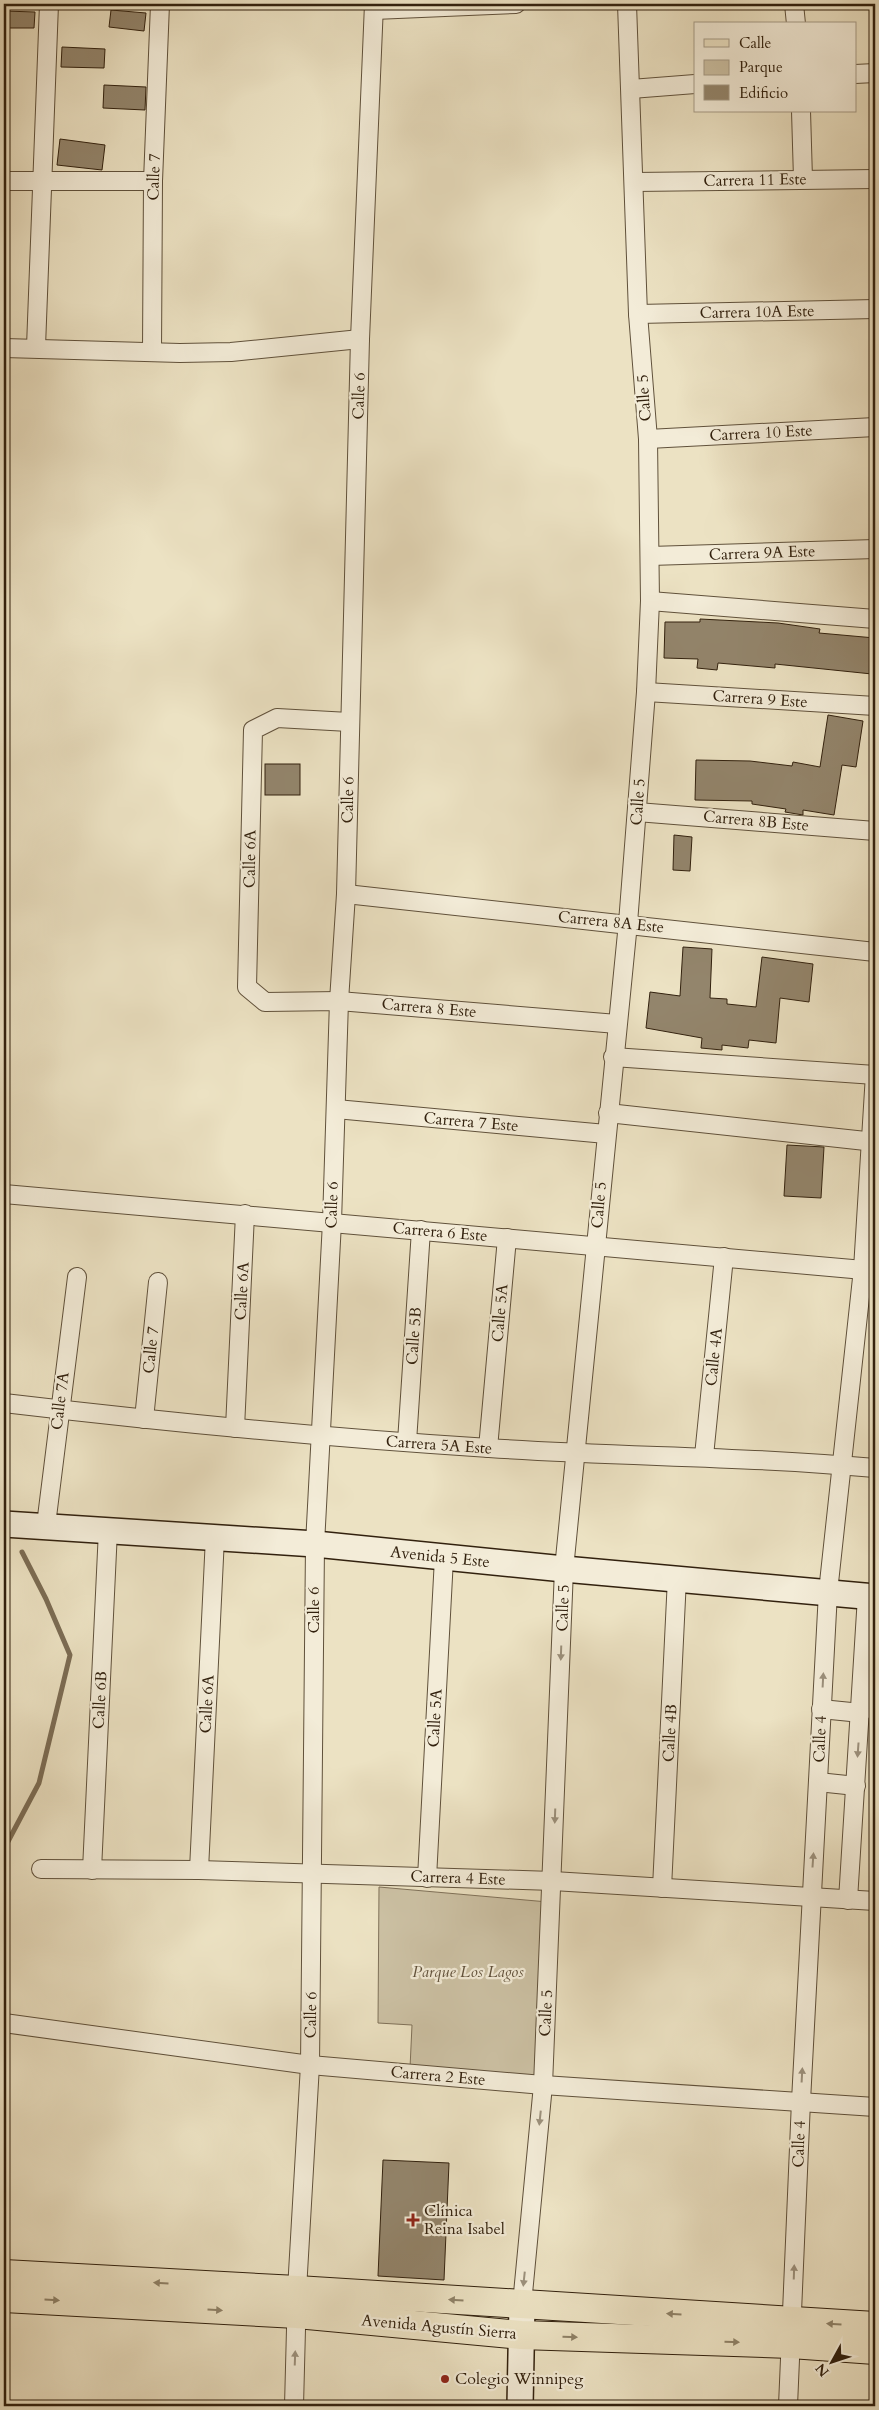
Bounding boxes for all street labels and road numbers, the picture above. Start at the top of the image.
street label: Calle 7 [142,153,166,201]
street label: Carrera 11 Este [703,168,807,192]
street label: Carrera 10A Este [699,300,815,324]
street label: Calle 6 [347,372,371,420]
street label: Calle 5 [631,374,657,422]
street label: Carrera 10 Este [709,419,813,447]
street label: Carrera 9A Este [708,540,816,566]
street label: Carrera 9 Este [712,685,808,713]
street label: Calle 6 [337,776,359,824]
street label: Calle 5 [625,778,651,826]
street label: Carrera 8B Este [702,805,810,837]
street label: Calle 6A [238,829,262,888]
street label: Carrera 8A Este [557,905,665,939]
street label: Carrera 8 Este [381,993,477,1023]
street label: Carrera 7 Este [423,1107,519,1137]
street label: Calle 6 [320,1181,344,1229]
street label: Calle 5 [586,1181,612,1229]
street label: Carrera 6 Este [392,1217,488,1247]
street label: Calle 6A [229,1261,255,1321]
street label: Calle 5A [486,1282,514,1343]
street label: Calle 5B [401,1306,427,1366]
street label: Calle 7 [138,1325,164,1375]
street label: Calle 4A [700,1326,728,1387]
street label: Calle 7A [46,1370,75,1431]
street label: Carrera 5A Este [385,1430,493,1460]
street label: Avenida 5 Este [389,1541,491,1573]
street label: Calle 5 [551,1584,575,1632]
street label: Calle 6 [303,1586,325,1634]
street label: Calle 6B [87,1670,113,1729]
street label: Calle 6A [194,1674,220,1734]
street label: Calle 5A [422,1688,448,1748]
street label: Calle 4B [657,1703,683,1762]
street label: Calle 4 [808,1715,832,1763]
street label: Carrera 4 Este [410,1865,506,1891]
street label: Calle 5 [534,1989,558,2037]
street label: Calle 6 [300,1991,322,2039]
street label: Carrera 2 Este [390,2061,486,2091]
street label: Calle 4 [787,2120,811,2168]
street label: Avenida Agustín Sierra [360,2309,518,2345]

